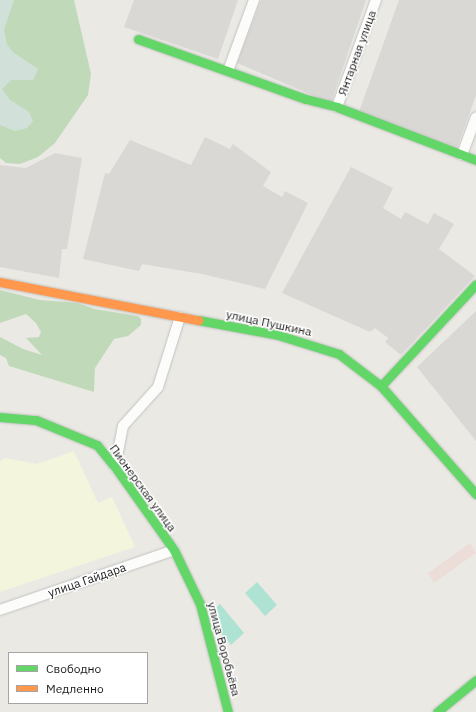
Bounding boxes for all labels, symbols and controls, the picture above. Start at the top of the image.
street label: Янтарная улица [335,8,379,98]
street label: улица Пушкина [225,307,313,339]
street label: Пионерская улица [107,442,179,534]
street label: улица Гайдара [46,560,128,600]
street label: улица Воробьёва [204,600,244,698]
legend [8,652,148,704]
text: Свободно [46,661,101,676]
text: Медленно [46,681,104,696]

